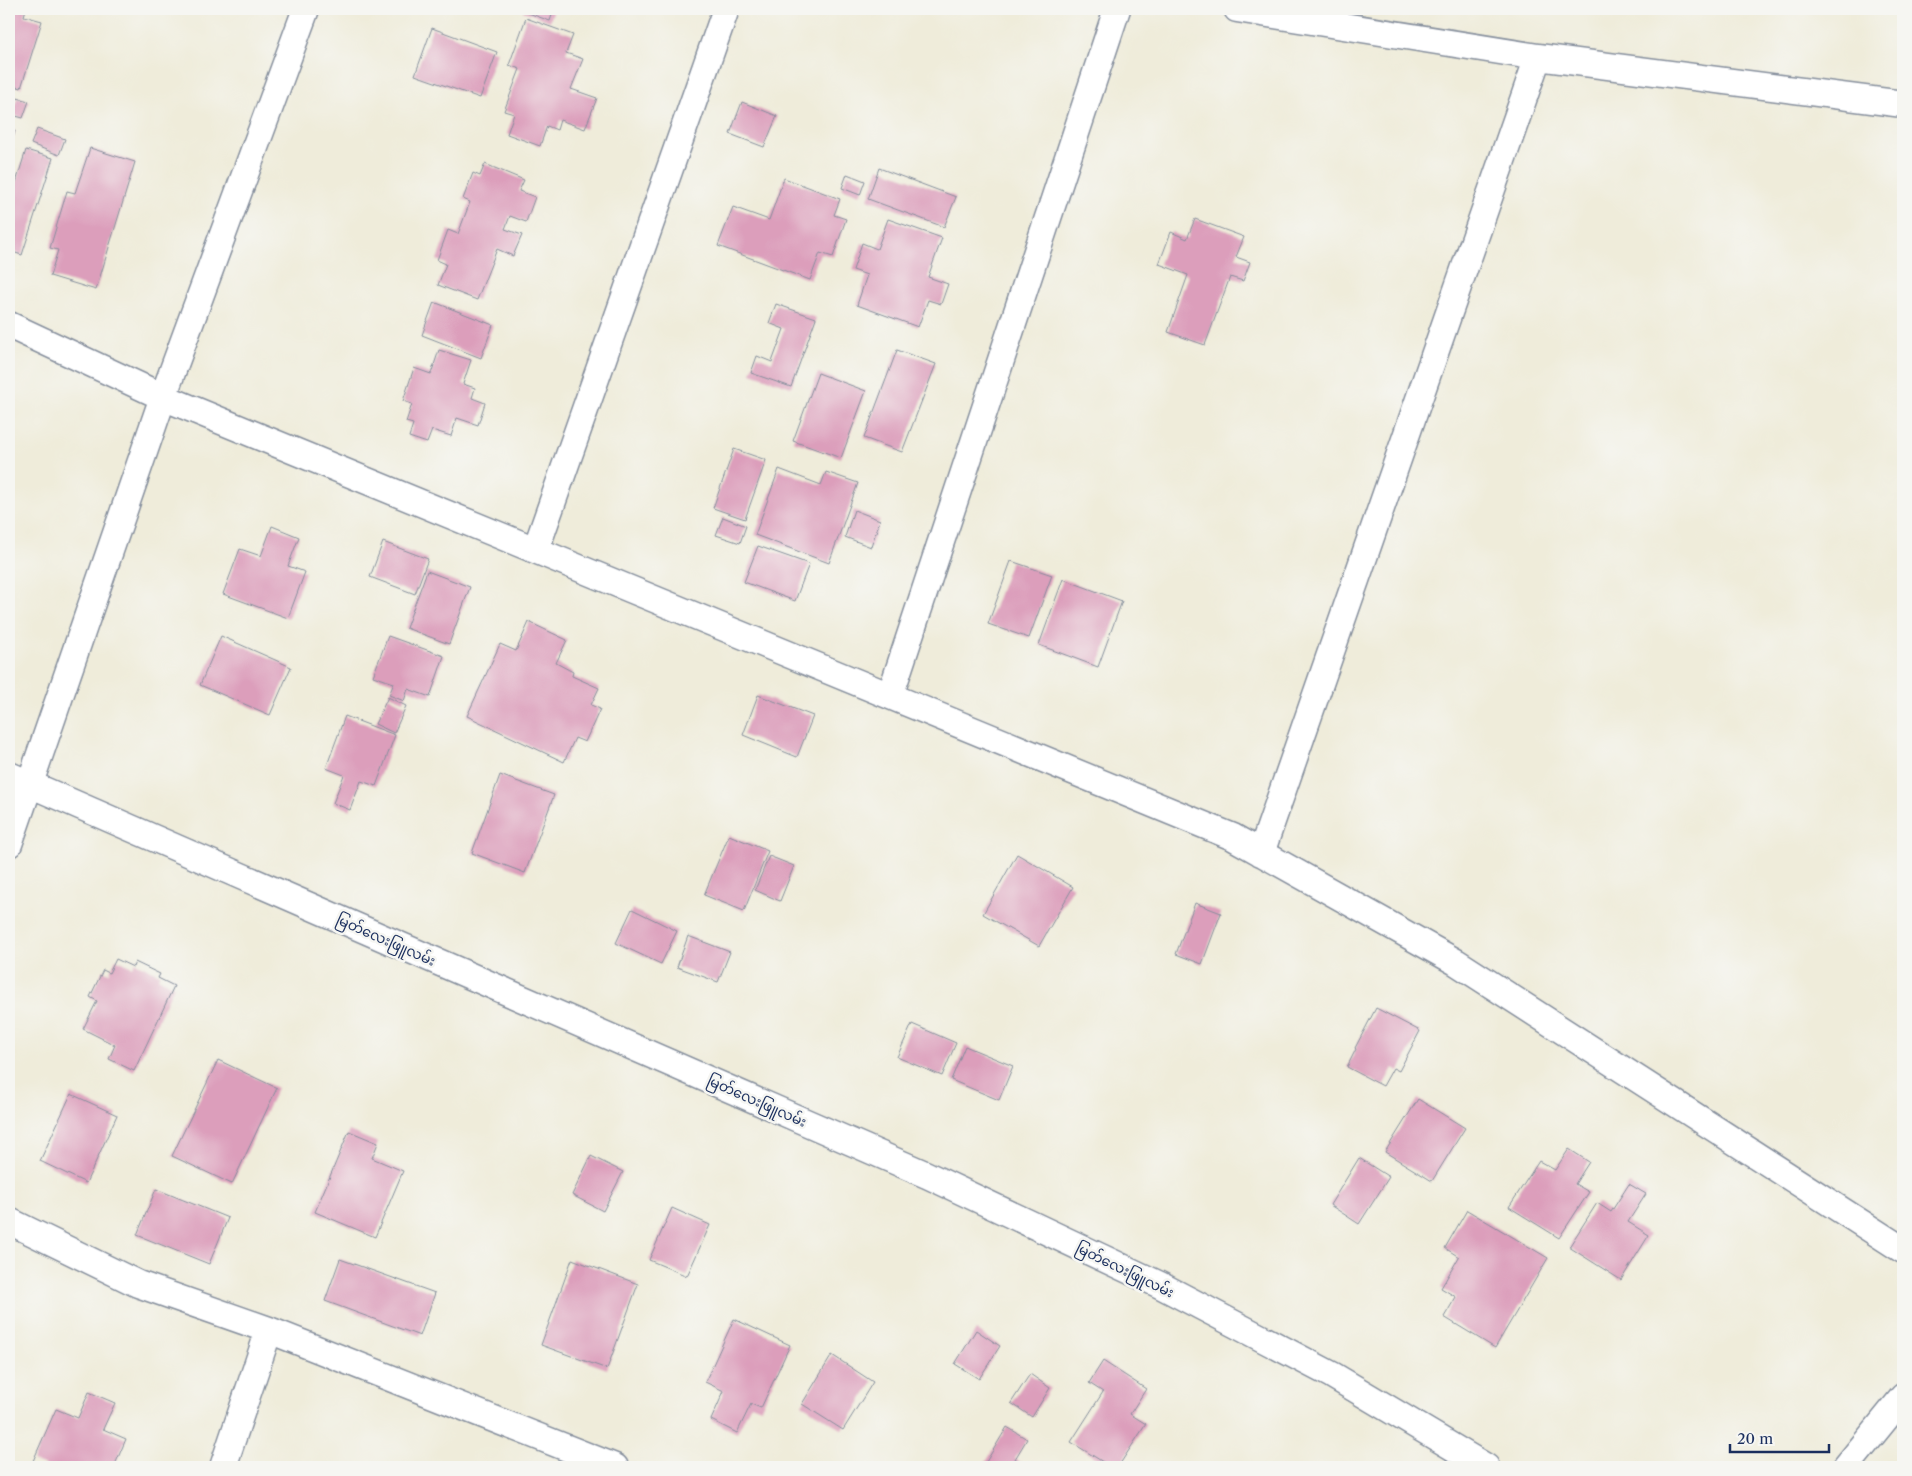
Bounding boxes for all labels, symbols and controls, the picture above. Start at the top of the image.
street label: မြတ်လေးဖြူလမ်း [332,909,439,973]
street label: မြတ်လေးဖြူလမ်း [703,1070,810,1134]
street label: မြတ်လေးဖြူလမ်း [1072,1238,1177,1304]
scale bar [1730,1421,1828,1453]
text: 20 m [1737,1429,1773,1448]

